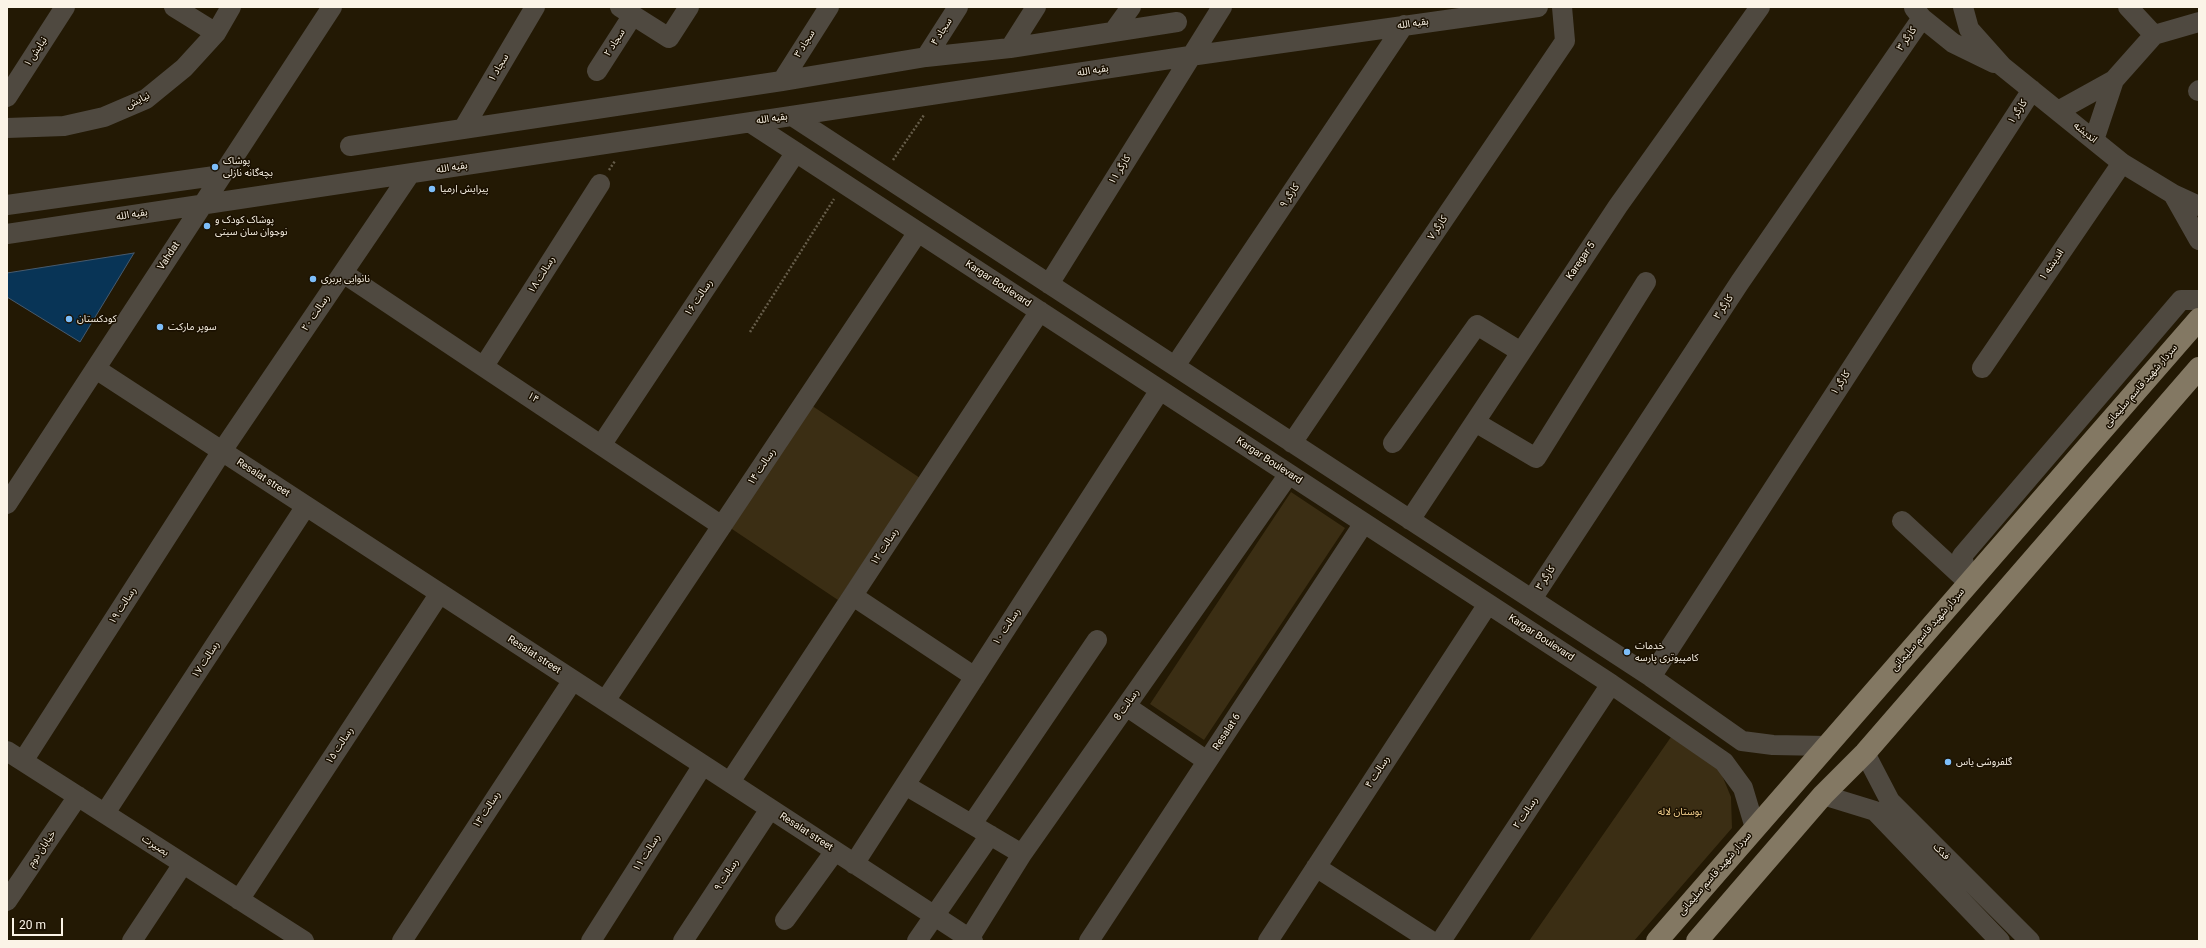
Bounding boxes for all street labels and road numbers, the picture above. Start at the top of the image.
street label: سجاد ۴ [929,16,955,48]
street label: بقیه الله [1397,16,1429,32]
street label: کارگر ۳ [1894,25,1920,53]
street label: سجاد ۲ [602,27,628,59]
street label: سجاد ۳ [792,28,818,60]
street label: نیایش ۱ [22,35,50,69]
street label: سجاد ۱ [486,52,512,84]
street label: بقیه الله [1076,63,1110,79]
street label: نیایش [124,90,152,112]
street label: کارگر ۱ [2006,98,2030,126]
street label: بقیه الله [756,111,788,127]
street label: اندیشه [2071,120,2099,146]
street label: کارگر ۱۱ [1106,153,1134,187]
street label: بقیه الله [435,160,469,176]
street label: کارگر ۹ [1278,182,1302,210]
street label: بقیه الله [115,207,149,223]
street label: کارگر ۷ [1426,214,1450,242]
street label: Vahdat [155,240,183,272]
street label: Karegar 5 [1564,240,1598,282]
street label: اندیشه ۱ [2037,247,2067,283]
street label: رسالت ۱۸ [526,254,558,296]
street label: Kargar Boulevard [963,258,1033,310]
street label: رسالت ۱۶ [682,277,716,319]
street label: رسالت ۲۰ [299,292,333,334]
street label: کارگر ۳ [1712,293,1736,321]
street label: سردار شهید قاسم سلیمانی [2102,342,2180,430]
street label: کارگر ۱ [1829,369,1853,397]
street label: ۱۴ [525,390,541,406]
street label: Kargar Boulevard [1234,435,1304,487]
street label: رسالت ۱۴ [745,446,779,488]
street label: Resalat street [234,456,292,500]
street label: رسالت ۱۲ [869,526,901,568]
street label: کارگر ۳ [1534,564,1558,592]
street label: رسالت ۱۹ [107,585,139,627]
street label: سردار شهید قاسم سلیمانی [1889,586,1967,674]
street label: رسالت ۱۰ [991,606,1023,648]
street label: Kargar Boulevard [1506,612,1576,664]
street label: Resalat street [505,633,563,677]
street label: رسالت ۱۷ [190,639,222,681]
street label: رسالت 8 [1112,687,1142,723]
street label: Resalat 6 [1211,711,1243,753]
street label: رسالت ۱۵ [324,725,356,767]
street label: رسالت ۴ [1363,754,1393,790]
street label: رسالت ۱۳ [471,789,503,831]
street label: رسالت ۲ [1511,795,1541,831]
street label: Resalat street [777,810,835,854]
street label: خیابان دوم [25,828,59,870]
street label: سردار شهید قاسم سلیمانی [1676,830,1754,918]
street label: رسالت ۱۱ [631,832,663,874]
street label: بصیرت [139,833,171,859]
street label: فدک [1930,841,1952,863]
street label: رسالت ۹ [712,857,742,893]

